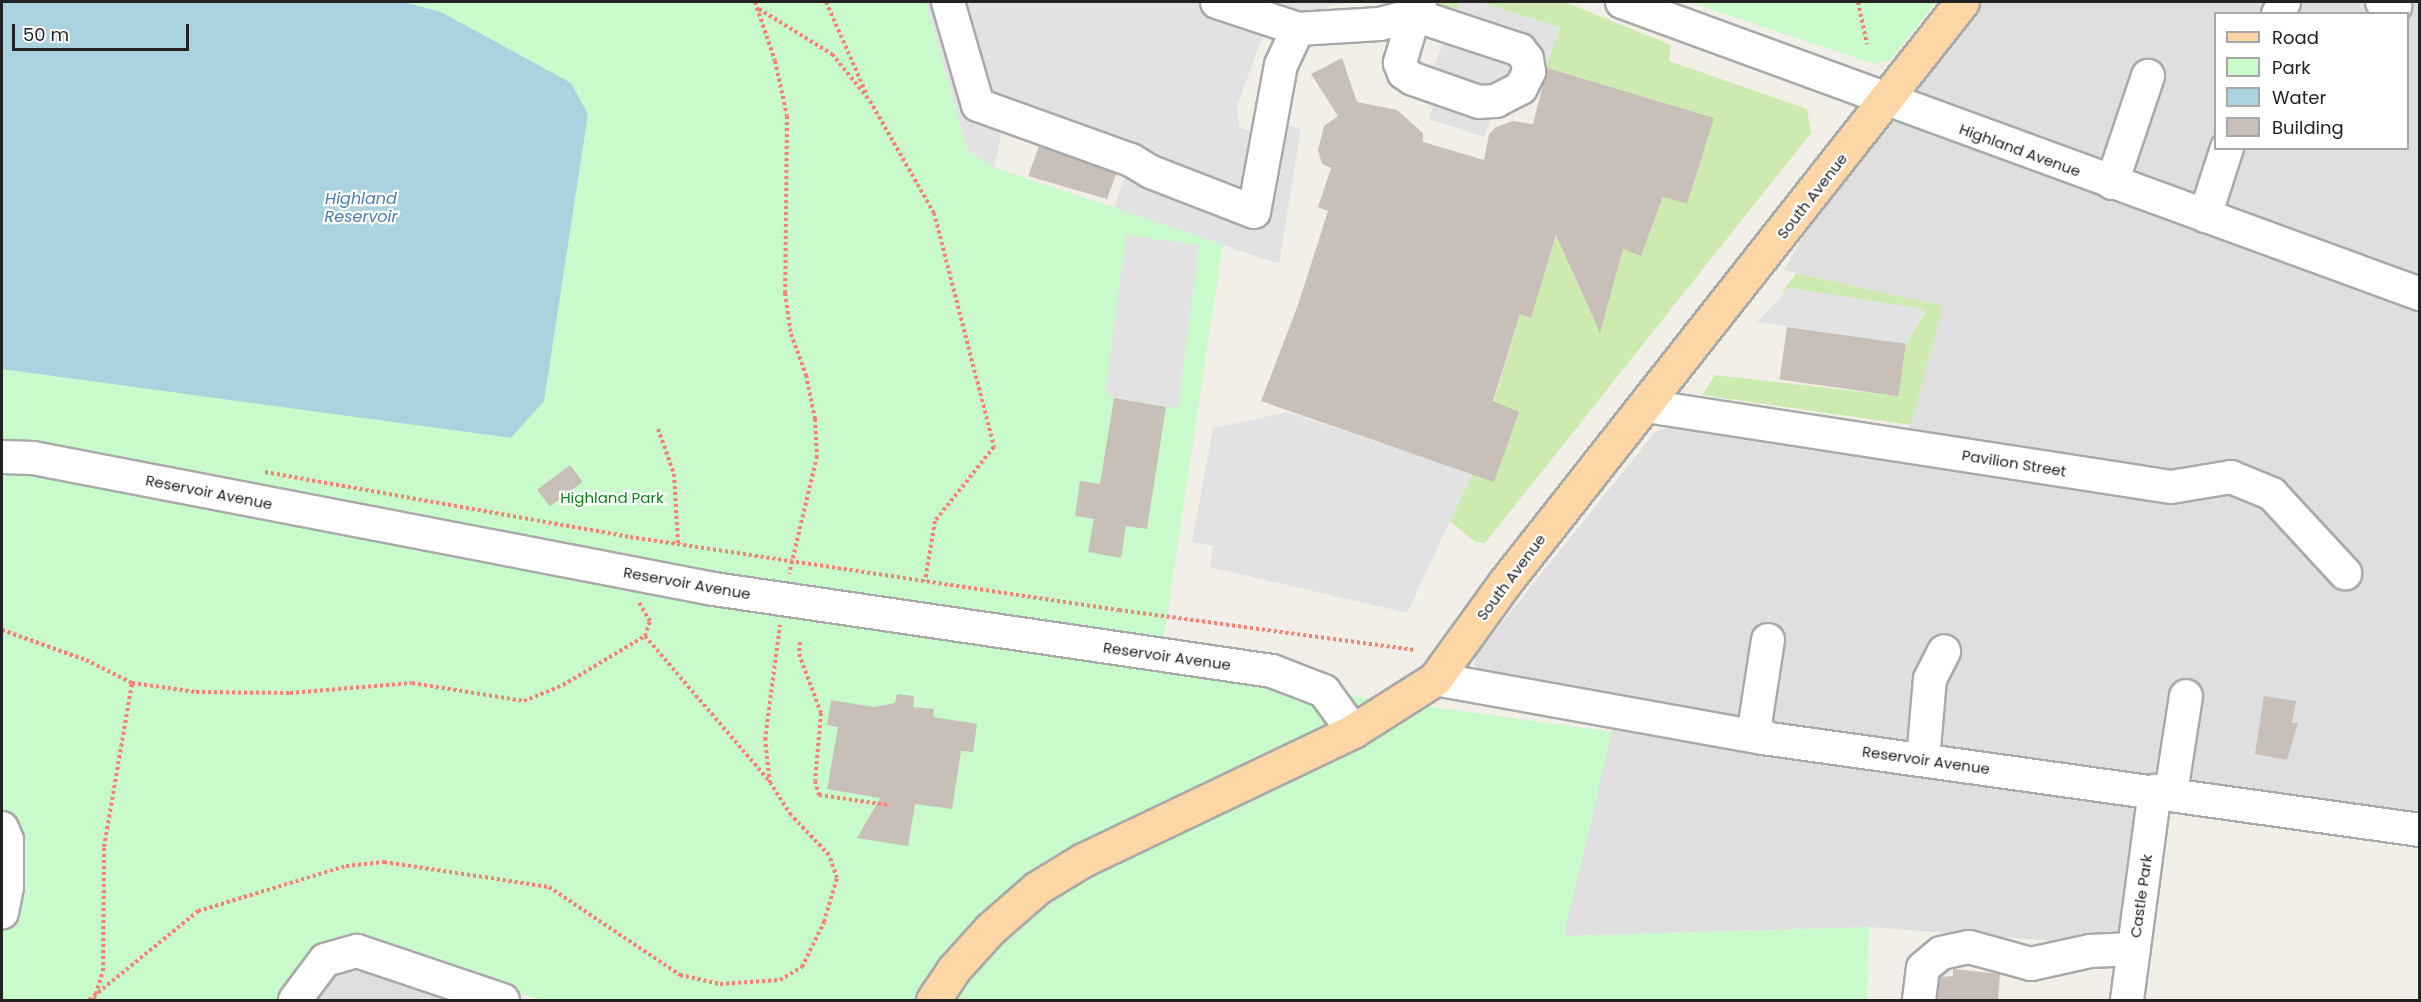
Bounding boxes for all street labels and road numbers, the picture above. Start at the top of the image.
street label: Highland Avenue [1957,120,2083,180]
street label: South Avenue [1773,150,1851,242]
street label: Pavilion Street [1961,446,2067,480]
street label: Reservoir Avenue [144,471,274,513]
street label: South Avenue [1473,530,1549,624]
street label: Reservoir Avenue [622,563,752,603]
street label: Reservoir Avenue [1102,638,1232,674]
street label: Reservoir Avenue [1861,742,1991,778]
street label: Castle Park [2126,853,2156,939]

